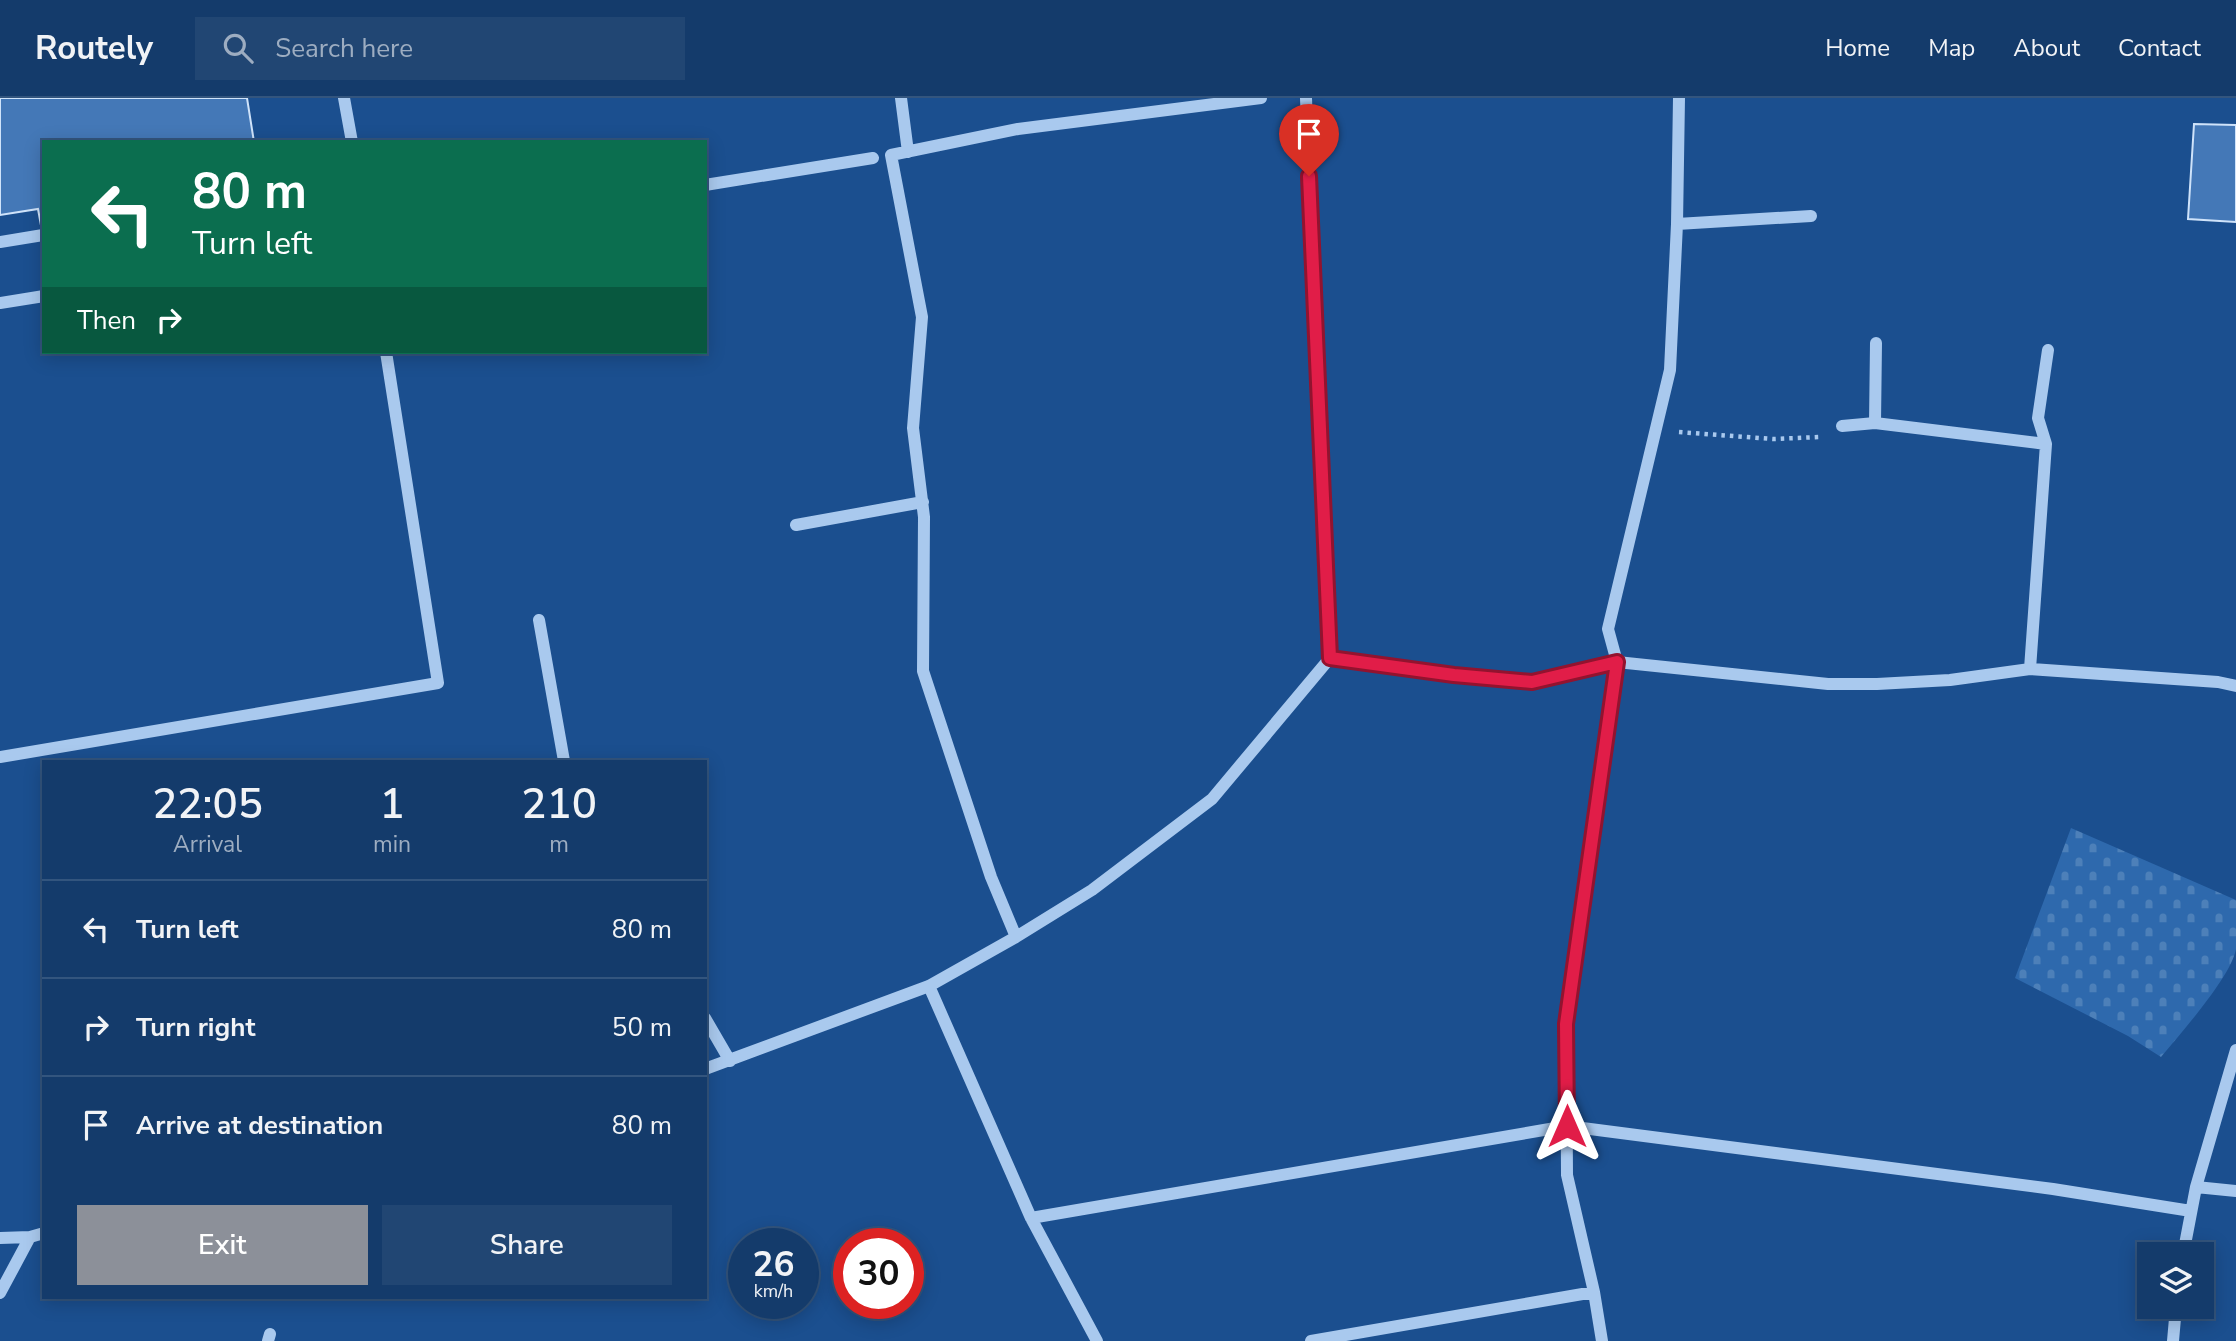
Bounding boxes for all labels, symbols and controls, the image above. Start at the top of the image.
search box [195,17,685,80]
text: Routely [35,26,153,71]
icon: search [219,29,257,67]
text: Search here [275,31,413,66]
text: Home [1825,32,1890,64]
text: Map [1928,32,1975,64]
text: About [2013,32,2080,64]
text: Contact [2118,32,2201,64]
pin [1279,104,1339,176]
icon: arrive [1290,115,1328,153]
text: 80 m [192,158,307,225]
icon: left [77,168,168,259]
text: Turn left [192,222,312,265]
icon: right [150,301,188,339]
text: Then [77,303,136,338]
text: 22:05 [152,776,263,833]
text: 1 [379,776,405,833]
text: 210 [521,776,597,833]
text: Arrival [173,829,242,860]
text: min [373,829,411,860]
text: m [549,829,569,860]
icon: left [77,910,115,948]
text: Turn left [136,912,239,947]
text: 80 m [612,912,672,947]
icon: right [77,1008,115,1046]
text: Turn right [136,1010,255,1045]
text: 50 m [612,1010,672,1045]
position arrow [1530,1089,1604,1163]
icon: arrive [77,1106,115,1144]
text: Arrive at destination [136,1108,383,1143]
text: 80 m [612,1108,672,1143]
button: Exit [77,1205,368,1285]
button: Share [382,1205,672,1285]
speed limit sign: 30 [833,1228,924,1319]
text: 26 [752,1241,795,1288]
map controls [2137,1242,2214,1319]
button: layers [2137,1242,2214,1319]
text: km/h [754,1279,793,1303]

